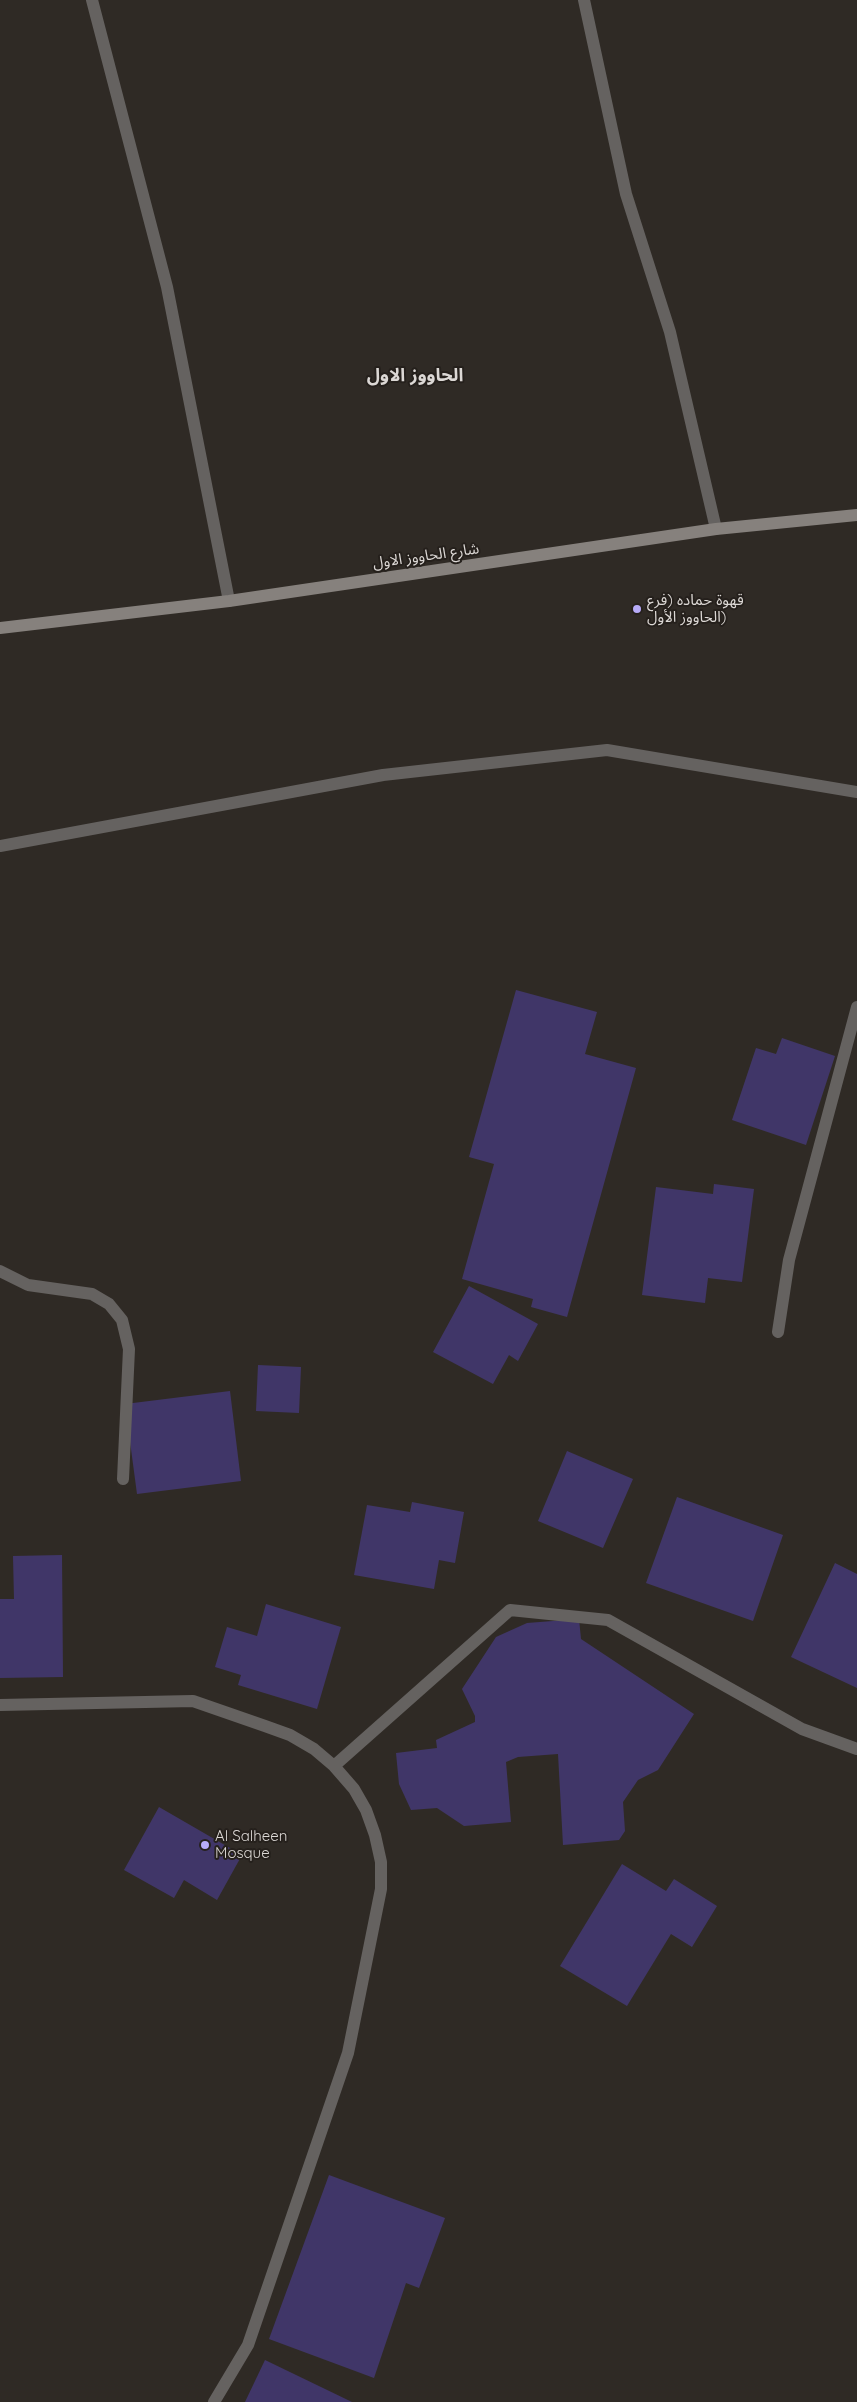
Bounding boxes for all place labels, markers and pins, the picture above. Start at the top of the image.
place label: قهوة حماده (فرع الحاووز الأول) [647,591,744,626]
marker: قهوة حماده (فرع الحاووز الأول) [631,603,643,615]
place label: Al Salheen Mosque [215,1827,287,1862]
marker: Al Salheen Mosque [199,1839,211,1851]

